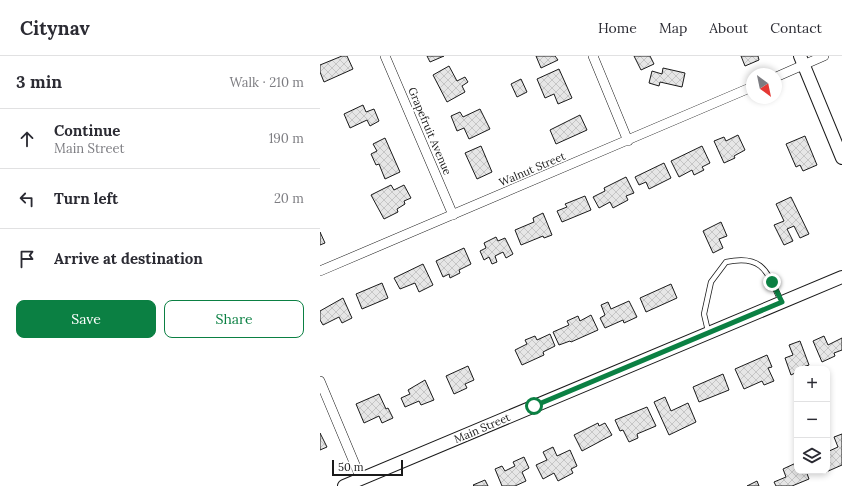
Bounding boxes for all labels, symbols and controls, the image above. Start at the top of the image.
text: Citynav [20,16,90,40]
text: Home [598,19,637,37]
text: Map [659,19,687,37]
text: About [709,19,748,37]
text: Contact [770,19,822,37]
north arrow [746,68,782,104]
text: 3 min [16,71,62,93]
text: Walk · 210 m [229,74,304,91]
street label: Grapefruit Avenue [405,85,455,177]
text: Continue [54,121,120,140]
icon: ahead [16,128,38,150]
text: 190 m [269,130,304,147]
text: Main Street [54,140,124,157]
street label: Walnut Street [497,148,568,189]
icon: left [16,188,38,210]
text: Turn left [54,189,118,208]
text: 20 m [274,190,304,207]
icon: arrive [16,248,38,270]
text: Arrive at destination [54,249,203,268]
route end [763,273,781,291]
button: Save [16,300,156,338]
button: Share [164,300,304,338]
map controls [794,366,830,474]
button: + [794,366,830,402]
route start [525,397,543,415]
button: − [794,402,830,438]
street label: Main Street [452,410,513,446]
button: layers [794,438,830,474]
scale bar [332,458,403,477]
text: 50 m [338,460,364,474]

